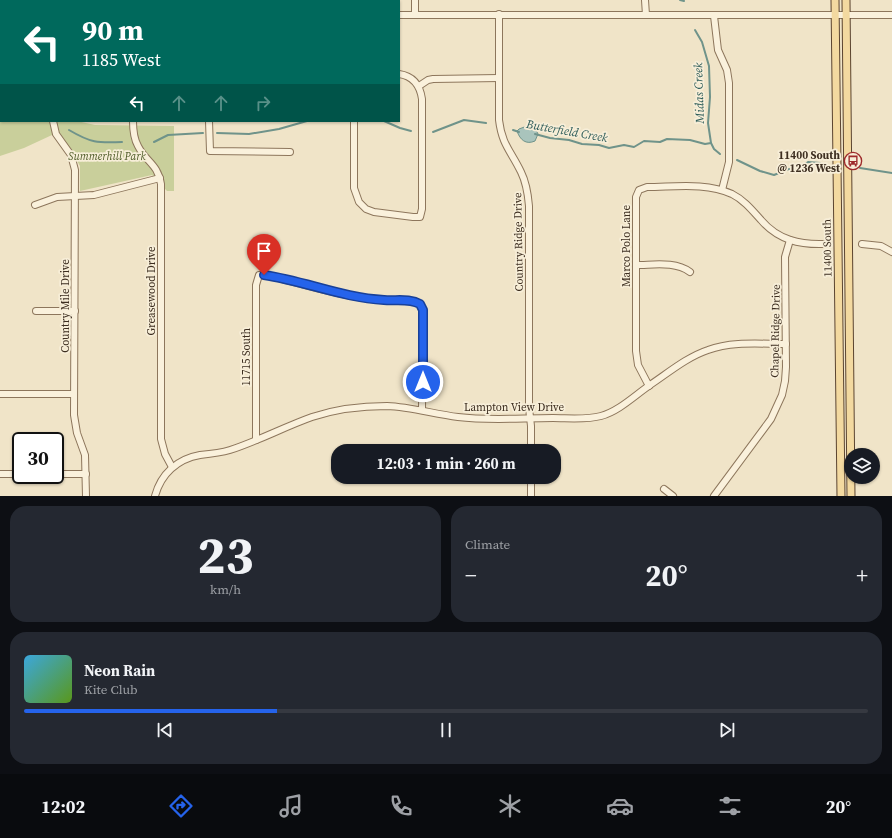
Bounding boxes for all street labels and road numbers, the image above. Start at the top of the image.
street label: Country Ridge Drive [510,192,527,292]
street label: Marco Polo Lane [619,205,634,287]
street label: 11400 South [819,218,836,277]
street label: Greasewood Drive [144,246,159,336]
street label: Country Mile Drive [58,259,73,353]
street label: Chapel Ridge Drive [767,284,784,378]
street label: 11715 South [239,328,254,386]
street label: Lampton View Drive [464,400,564,415]

